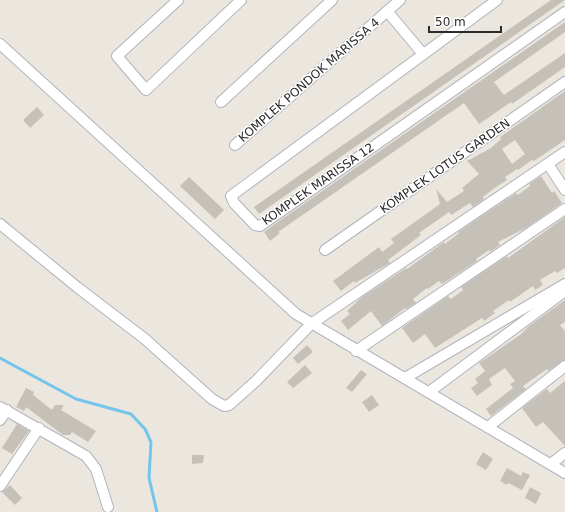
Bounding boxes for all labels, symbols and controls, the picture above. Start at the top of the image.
scale bar [429,8,501,34]
street label: KOMPLEK PONDOK MARISSA 4 [236,15,382,145]
text: 50 m [435,15,466,29]
street label: KOMPLEK LOTUS GARDEN [377,116,513,216]
street label: KOMPLEK MARISSA 12 [259,140,377,228]

